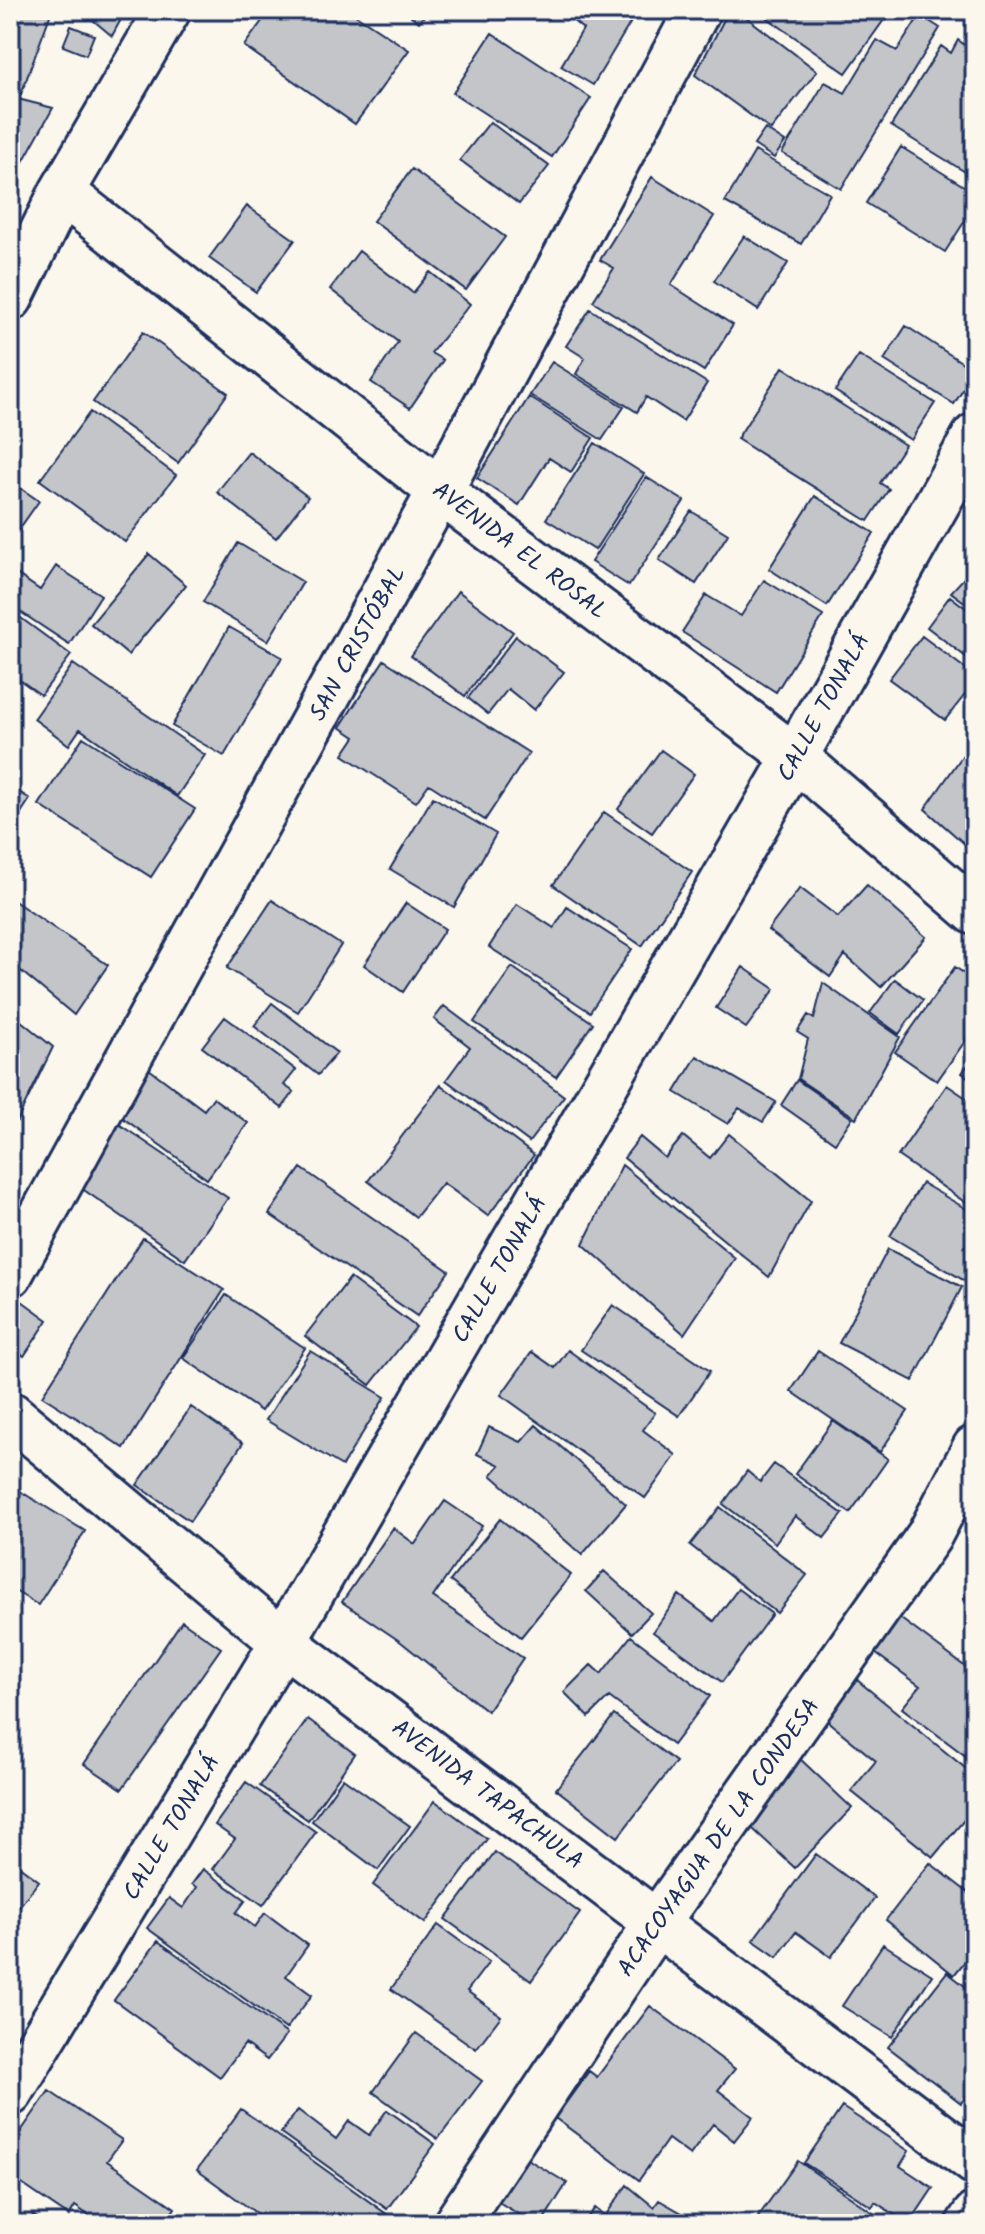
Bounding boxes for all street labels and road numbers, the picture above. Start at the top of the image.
street label: AVENIDA EL ROSAL [423,472,615,630]
street label: SAN CRISTÓBAL [299,559,417,729]
street label: CALLE TONALÁ [767,626,881,789]
street label: CALLE TONALÁ [442,1189,558,1351]
street label: ACACOYAGUA DE LA CONDESA [608,1690,831,1985]
street label: AVENIDA TAPACHULA [383,1710,592,1881]
street label: CALLE TONALÁ [113,1747,231,1909]

